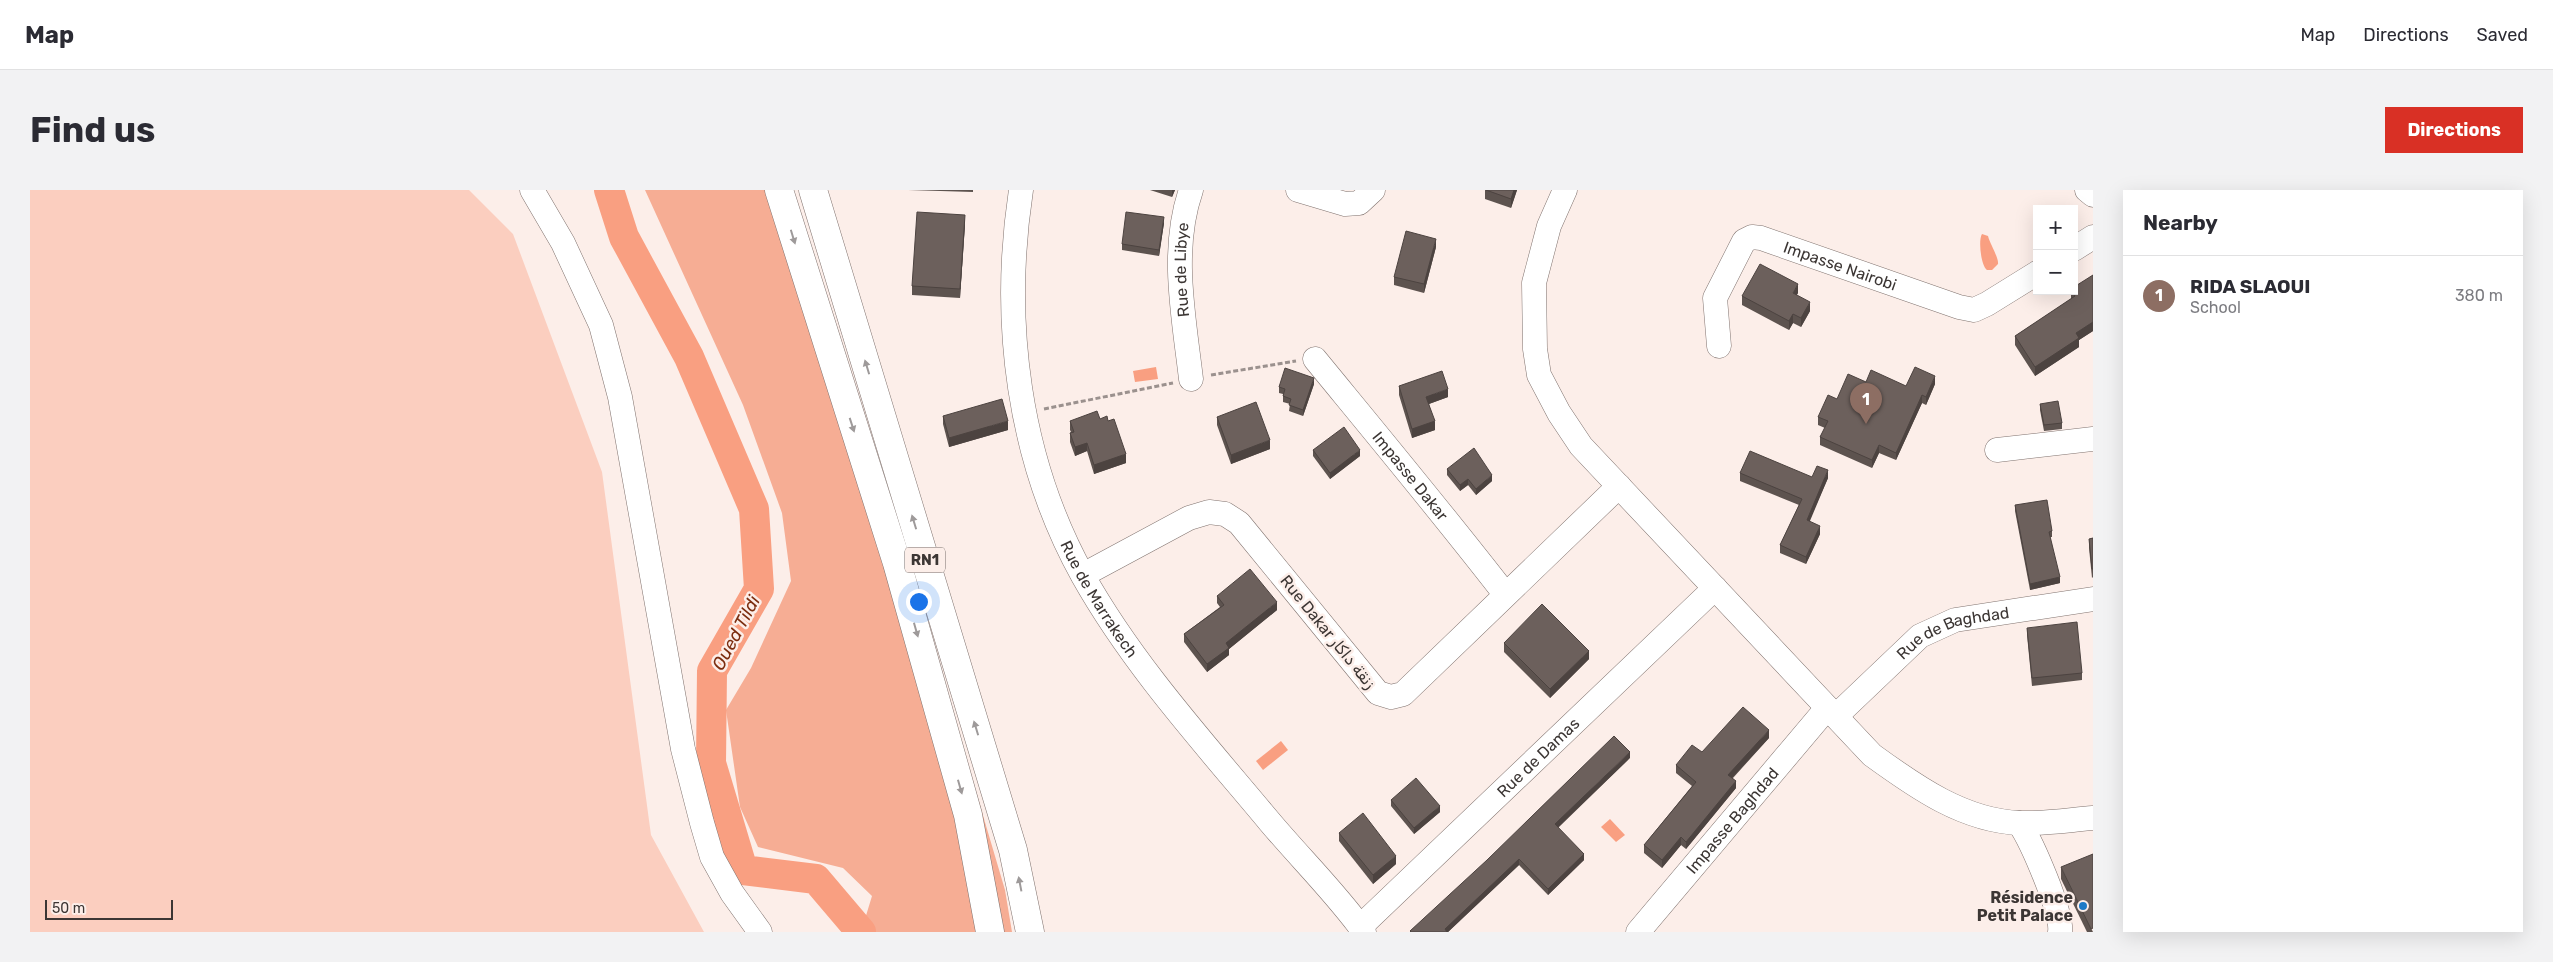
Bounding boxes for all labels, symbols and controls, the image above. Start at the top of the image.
text: Map [25,21,74,49]
text: Map [2300,24,2335,46]
text: Directions [2363,24,2449,46]
text: Saved [2477,24,2528,46]
button: Directions [2385,107,2523,153]
text: Find us [30,109,155,151]
map controls [2033,205,2078,295]
button: + [2033,205,2078,250]
text: Nearby [2143,210,2218,235]
street label: Rue de Libye [1170,221,1193,318]
one-way arrow [790,229,798,244]
street label: Impasse Nairobi [1781,237,1899,294]
button: − [2033,250,2078,295]
text: RIDA SLAOUI [2190,275,2311,298]
text: 1 [2155,286,2163,305]
text: 380 m [2455,286,2503,305]
text: School [2190,298,2241,317]
one-way arrow [862,359,870,374]
pin: 1 [1850,383,1882,424]
one-way arrow [849,418,857,433]
street label: Impasse Dakar [1369,428,1452,524]
one-way arrow [909,515,917,530]
street label: Rue de Marrakech [1057,537,1142,661]
road number: RN1 [905,548,945,572]
street label: Rue Dakar زنقة داكار [1276,571,1380,693]
your location [906,589,932,615]
water label: Oued Tildi [707,591,765,674]
street label: Rue de Baghdad [1892,602,2010,663]
one-way arrow [912,623,920,638]
street label: Rue de Damas [1493,713,1583,801]
one-way arrow [972,720,980,735]
street label: Impasse Baghdad [1682,763,1782,877]
one-way arrow [956,779,964,794]
one-way arrow [1016,877,1024,892]
place label: Résidence Petit Palace [1977,888,2073,925]
scale bar [45,897,172,920]
text: 50 m [52,900,85,917]
marker: Résidence Petit Palace [2077,900,2089,912]

